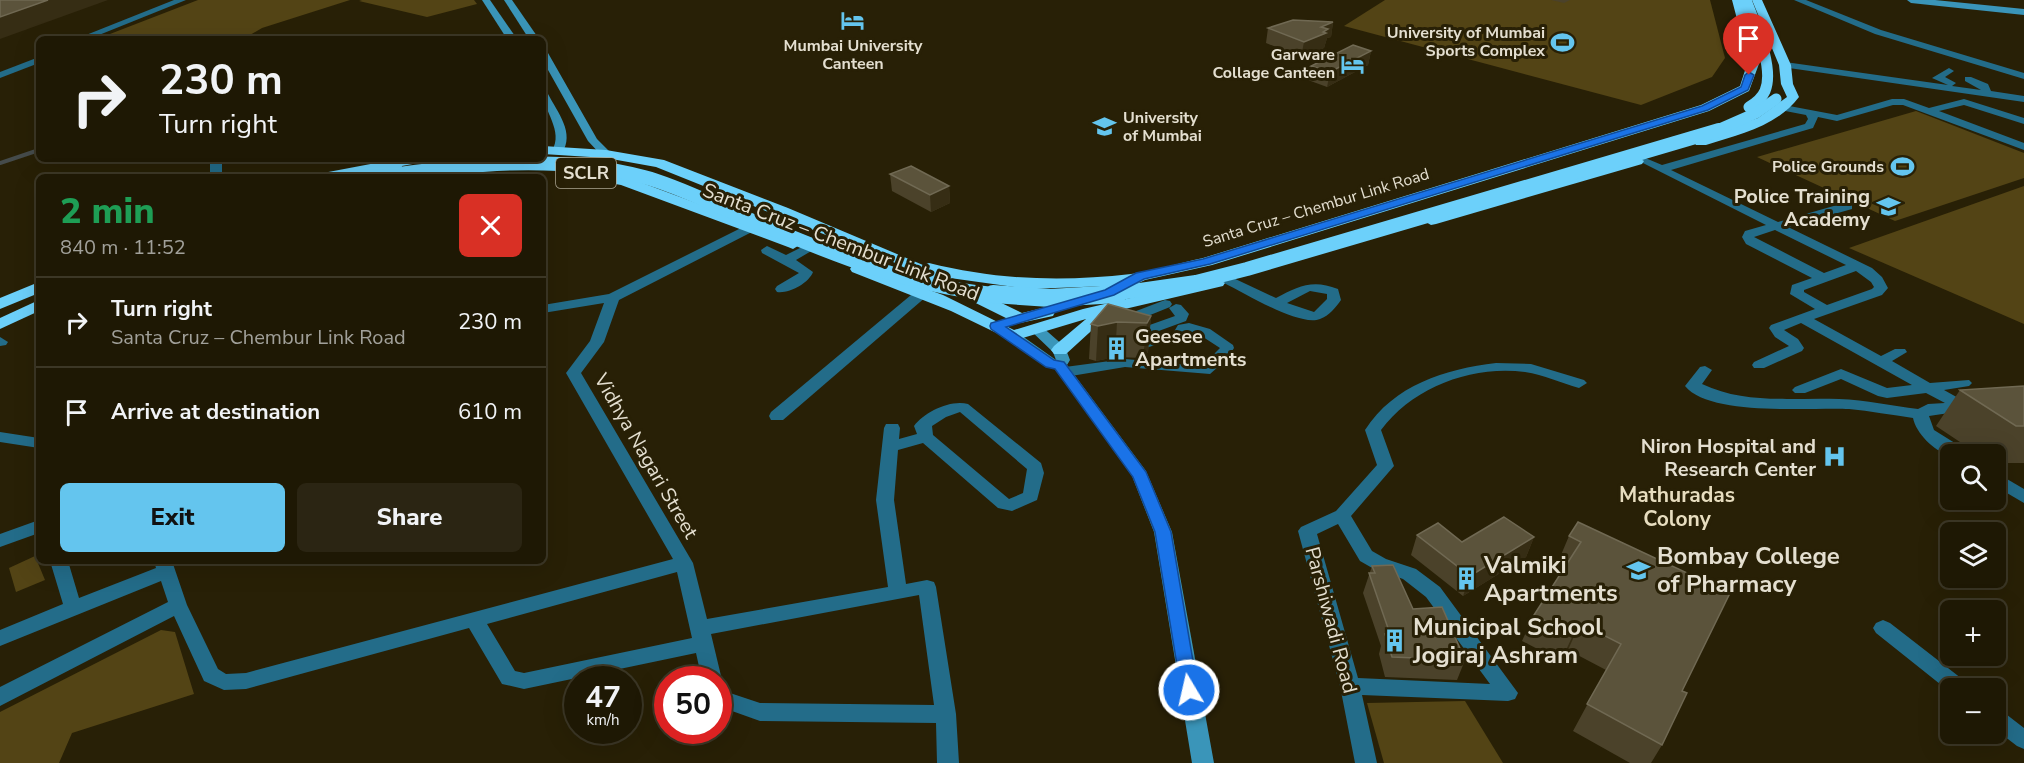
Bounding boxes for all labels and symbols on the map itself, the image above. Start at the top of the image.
hotel icon: Mumbai University Canteen [840,8,866,34]
pin [1723,13,1774,75]
place label: University of Mumbai Sports Complex [1387,22,1545,62]
sports icon: University of Mumbai Sports Complex [1550,29,1576,55]
place label: Mumbai University Canteen [784,35,923,75]
place label: Garware Collage Canteen [1212,44,1335,84]
hotel icon: Garware Collage Canteen [1340,51,1366,77]
place label: University of Mumbai [1123,107,1202,147]
school or university icon: University of Mumbai [1092,114,1118,140]
sports icon: Police Grounds [1889,154,1915,180]
place label: Police Grounds [1772,156,1884,178]
road number: SCLR [556,158,616,188]
street label: Santa Cruz – Chembur Link Road [1200,163,1432,253]
street label: Santa Cruz – Chembur Link Road [699,177,983,307]
place label: Police Training Academy [1734,183,1870,233]
school or university icon: Police Training Academy [1875,194,1901,220]
place label: Geesee Apartments [1135,323,1247,373]
building icon: Geesee Apartments [1104,335,1130,361]
street label: Vidhya Nagari Street [587,368,705,544]
place label: Niron Hospital and Research Center [1641,433,1816,483]
hospital icon: Niron Hospital and Research Center [1821,444,1847,470]
district label: Mathuradas Colony [1619,481,1735,533]
place label: Bombay College of Pharmacy [1657,540,1840,600]
street label: Parshiwadi Road [1298,544,1364,696]
place label: Valmiki Apartments [1483,549,1618,609]
school or university icon: Bombay College of Pharmacy [1626,557,1652,583]
building icon: Valmiki Apartments [1453,566,1479,592]
place label: Municipal School Jogiraj Ashram [1412,611,1603,671]
building icon: Municipal School Jogiraj Ashram [1382,628,1408,654]
position arrow [1157,658,1221,722]
speed limit sign: 50 [654,666,732,744]

